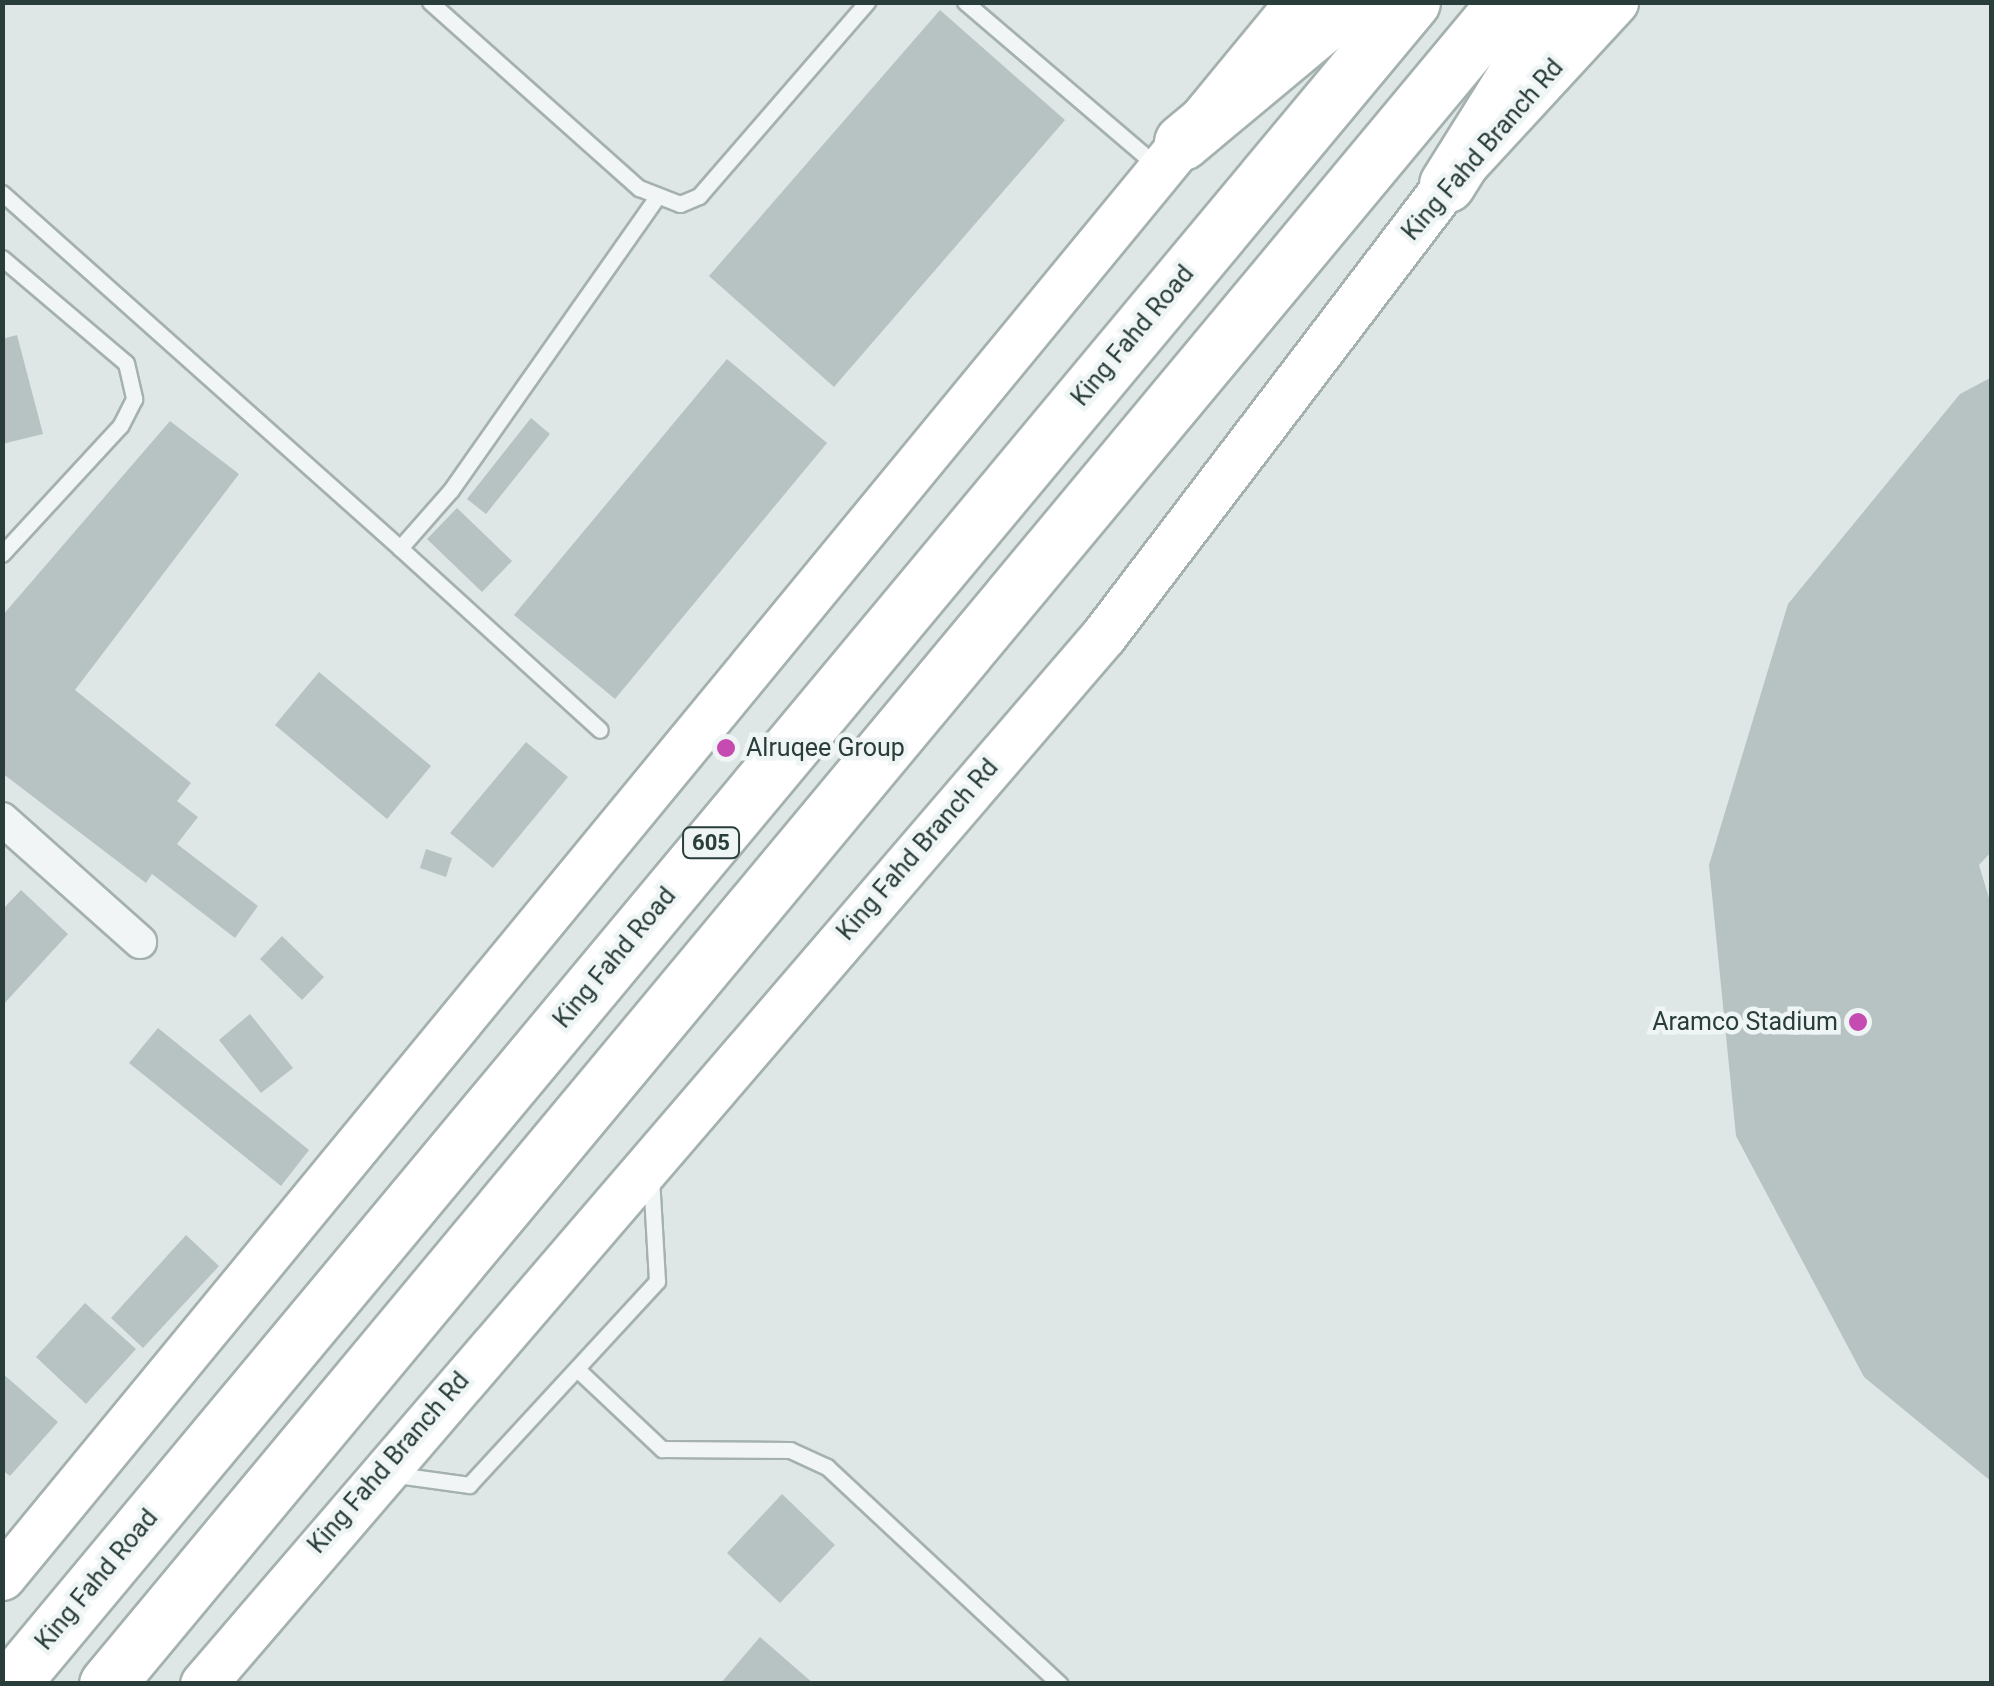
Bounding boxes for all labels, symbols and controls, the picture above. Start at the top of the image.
street label: King Fahd Branch Rd [1396,53,1570,247]
street label: King Fahd Road [1066,260,1200,412]
place label: Alruqee Group [746,733,905,763]
marker: Alruqee Group [715,737,737,759]
street label: King Fahd Branch Rd [831,753,1005,947]
road number: 605 [681,826,741,860]
street label: King Fahd Road [548,882,682,1034]
place label: Aramco Stadium [1652,1007,1838,1037]
marker: Aramco Stadium [1847,1011,1869,1033]
street label: King Fahd Branch Rd [302,1366,476,1560]
street label: King Fahd Road [30,1504,164,1656]

